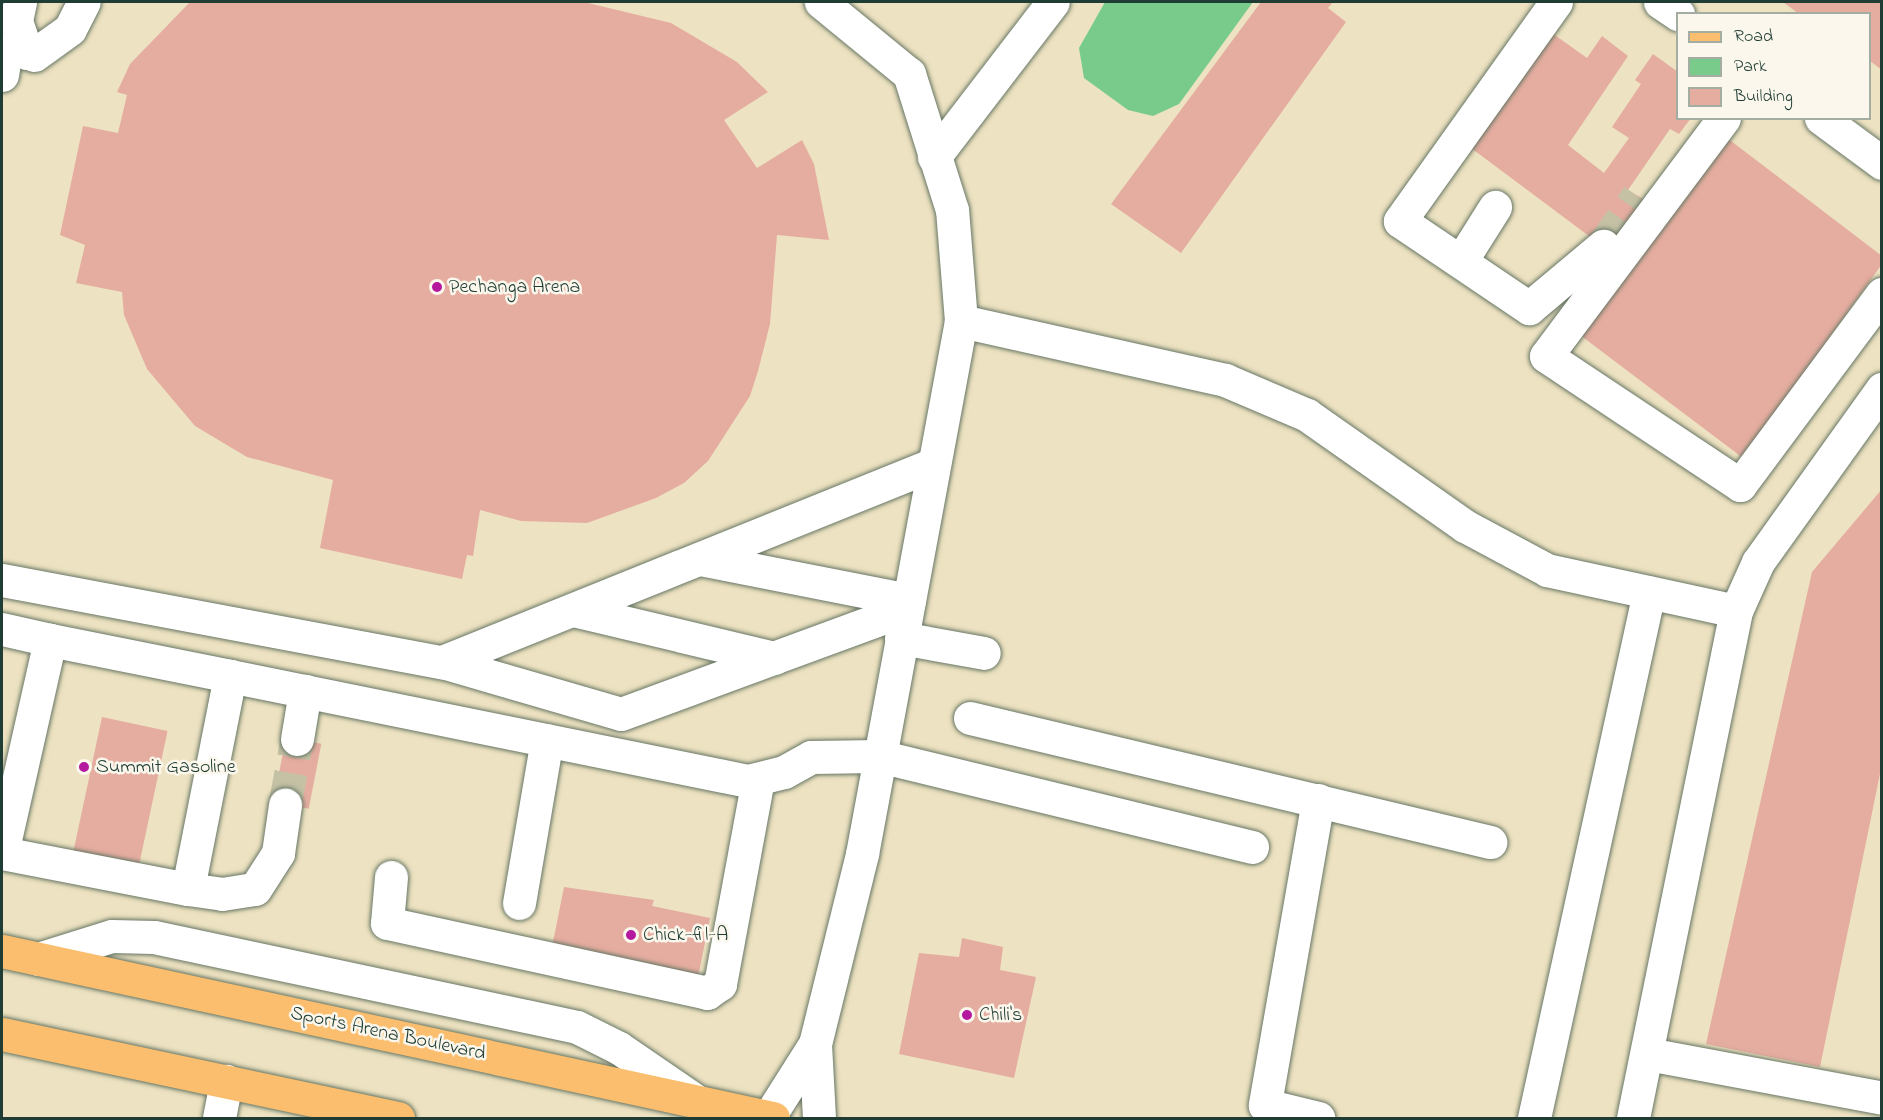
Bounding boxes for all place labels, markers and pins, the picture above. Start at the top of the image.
place label: Pechanga Arena [449,275,580,299]
marker: Pechanga Arena [430,280,444,294]
place label: Summit Gasoline [96,755,236,779]
marker: Summit Gasoline [77,760,91,774]
place label: Chick-fil-A [643,923,728,947]
marker: Chick-fil-A [624,928,638,942]
place label: Chili's [979,1003,1022,1027]
marker: Chili's [960,1008,974,1022]

